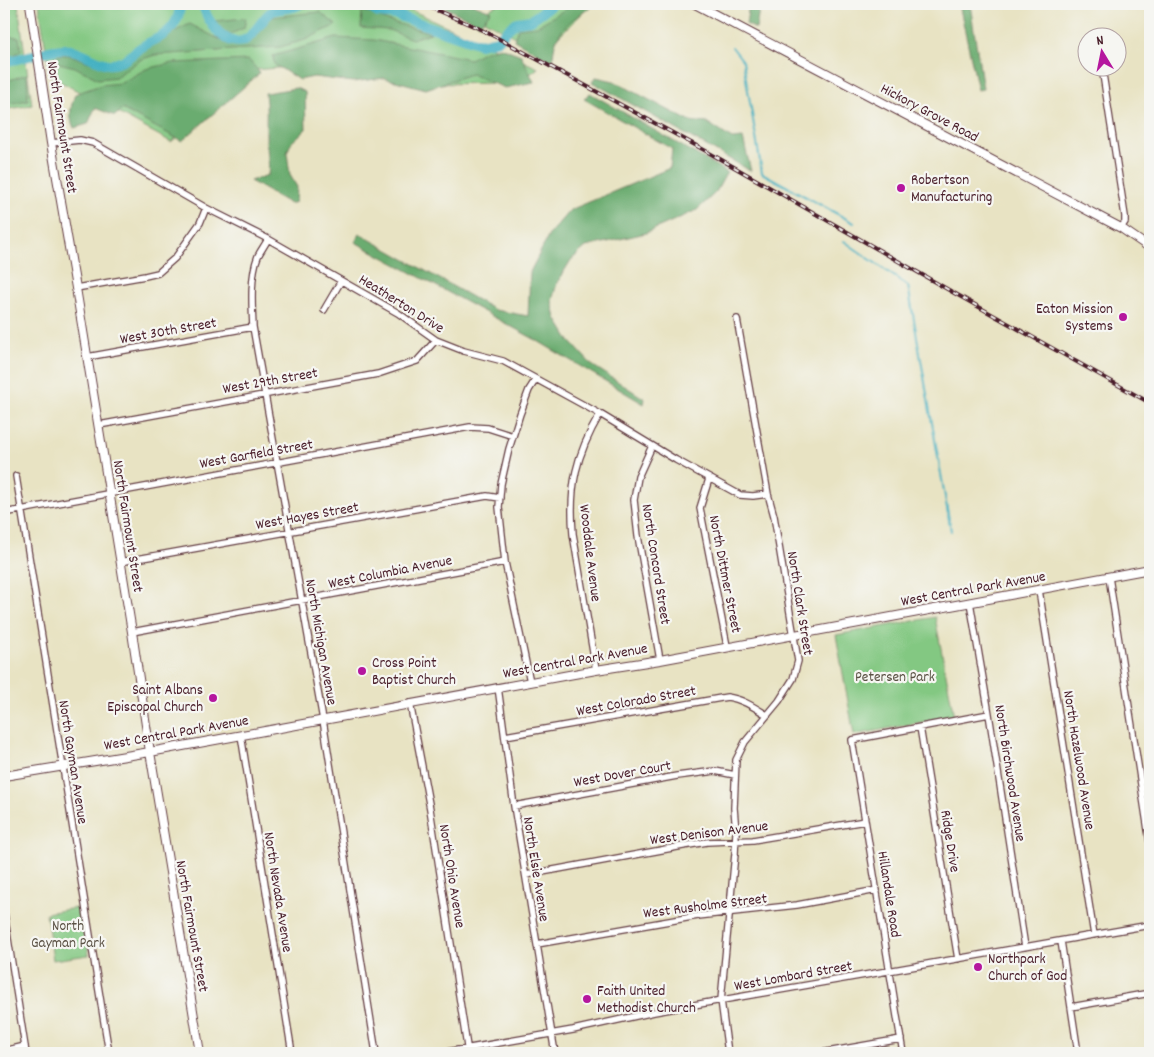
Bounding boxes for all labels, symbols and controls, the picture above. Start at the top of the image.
north arrow [1076,28,1126,78]
text: N [1095,31,1105,52]
street label: North Fairmount Street [40,60,82,195]
street label: Hickory Grove Road [876,79,982,149]
place label: Robertson Manufacturing [911,170,992,209]
marker: Robertson Manufacturing [895,182,907,194]
street label: Heatherton Drive [354,270,448,340]
place label: Eaton Mission Systems [1036,299,1113,338]
marker: Eaton Mission Systems [1117,311,1129,323]
street label: West 30th Street [118,313,219,351]
street label: West 29th Street [221,363,320,401]
street label: West Garfield Street [198,434,315,476]
street label: North Fairmount Street [106,459,148,594]
street label: West Hayes Street [254,497,361,537]
street label: North Concord Street [635,502,675,627]
street label: Wooddale Avenue [572,503,606,603]
street label: North Dittmer Street [702,514,746,636]
street label: West Columbia Avenue [327,550,455,596]
street label: North Clark Street [780,550,818,657]
street label: West Central Park Avenue [899,566,1048,614]
street label: North Michigan Avenue [298,578,342,708]
street label: West Central Park Avenue [501,638,650,686]
place label: Cross Point Baptist Church [372,653,456,692]
marker: Cross Point Baptist Church [356,665,368,677]
park label: Petersen Park [855,667,935,689]
place label: Saint Albans Episcopal Church [107,680,203,719]
street label: West Colorado Street [575,681,698,723]
street label: North Hazelwood Avenue [1056,689,1100,832]
marker: Saint Albans Episcopal Church [207,692,219,704]
street label: North Gayman Avenue [51,699,93,826]
street label: North Birchwood Avenue [987,703,1031,844]
street label: West Central Park Avenue [102,710,251,758]
street label: West Dover Court [572,756,673,794]
street label: Ridge Drive [933,809,965,874]
street label: North Elsie Avenue [516,815,554,924]
street label: West Denison Avenue [649,816,770,852]
street label: North Ohio Avenue [432,823,470,930]
street label: North Nevada Avenue [257,831,297,954]
street label: Hillandale Road [870,849,906,939]
street label: North Fairmount Street [169,859,214,994]
street label: West Rusholme Street [642,888,769,925]
park label: North Gayman Park [31,916,105,955]
place label: Northpark Church of God [988,949,1067,988]
street label: West Lombard Street [733,956,855,998]
marker: Northpark Church of God [972,961,984,973]
place label: Faith United Methodist Church [597,981,696,1020]
marker: Faith United Methodist Church [581,993,593,1005]

